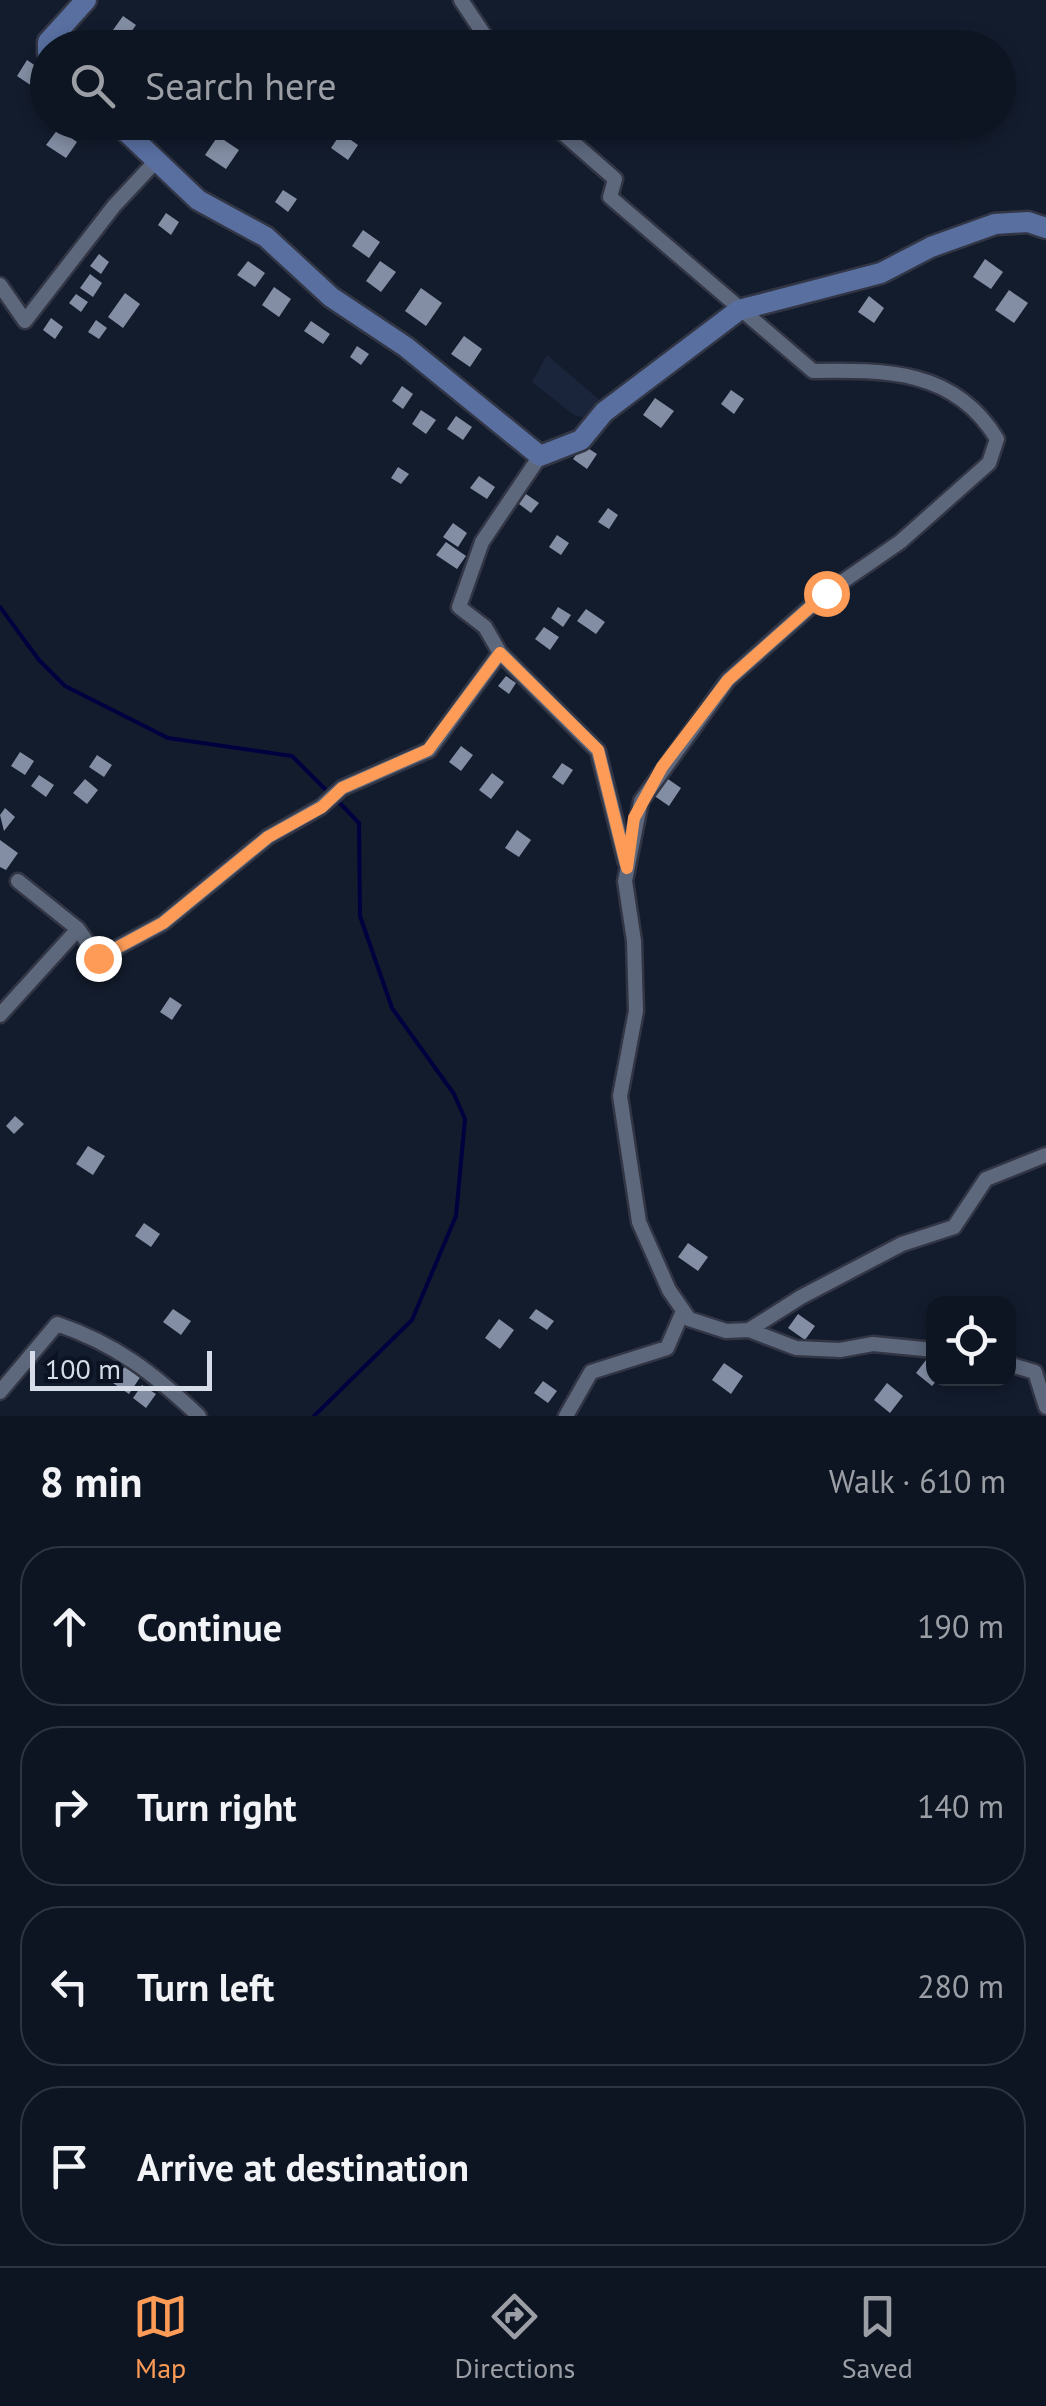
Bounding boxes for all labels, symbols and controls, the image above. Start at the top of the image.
search box [30,30,1016,140]
icon: search [65,58,120,113]
text: Search here [145,61,337,110]
route start [804,571,850,617]
route end [76,936,122,982]
map controls [926,1296,1016,1386]
button: locate [926,1296,1016,1386]
scale bar [30,1346,212,1390]
text: 100 m [45,1350,121,1387]
text: 8 min [40,1454,142,1509]
text: Walk · 610 m [829,1460,1006,1502]
icon: ahead [42,1599,97,1654]
text: Continue [137,1602,282,1651]
text: 190 m [917,1605,1004,1647]
icon: right [42,1779,97,1834]
text: Turn right [137,1782,297,1831]
text: 140 m [917,1785,1004,1827]
icon: left [42,1959,97,2014]
text: Turn left [137,1962,274,2011]
text: 280 m [917,1965,1004,2007]
icon: arrive [42,2139,97,2194]
text: Arrive at destination [137,2142,469,2191]
tab: Map [133,2289,188,2386]
tab: Directions [454,2289,575,2386]
tab: Saved [842,2289,913,2386]

